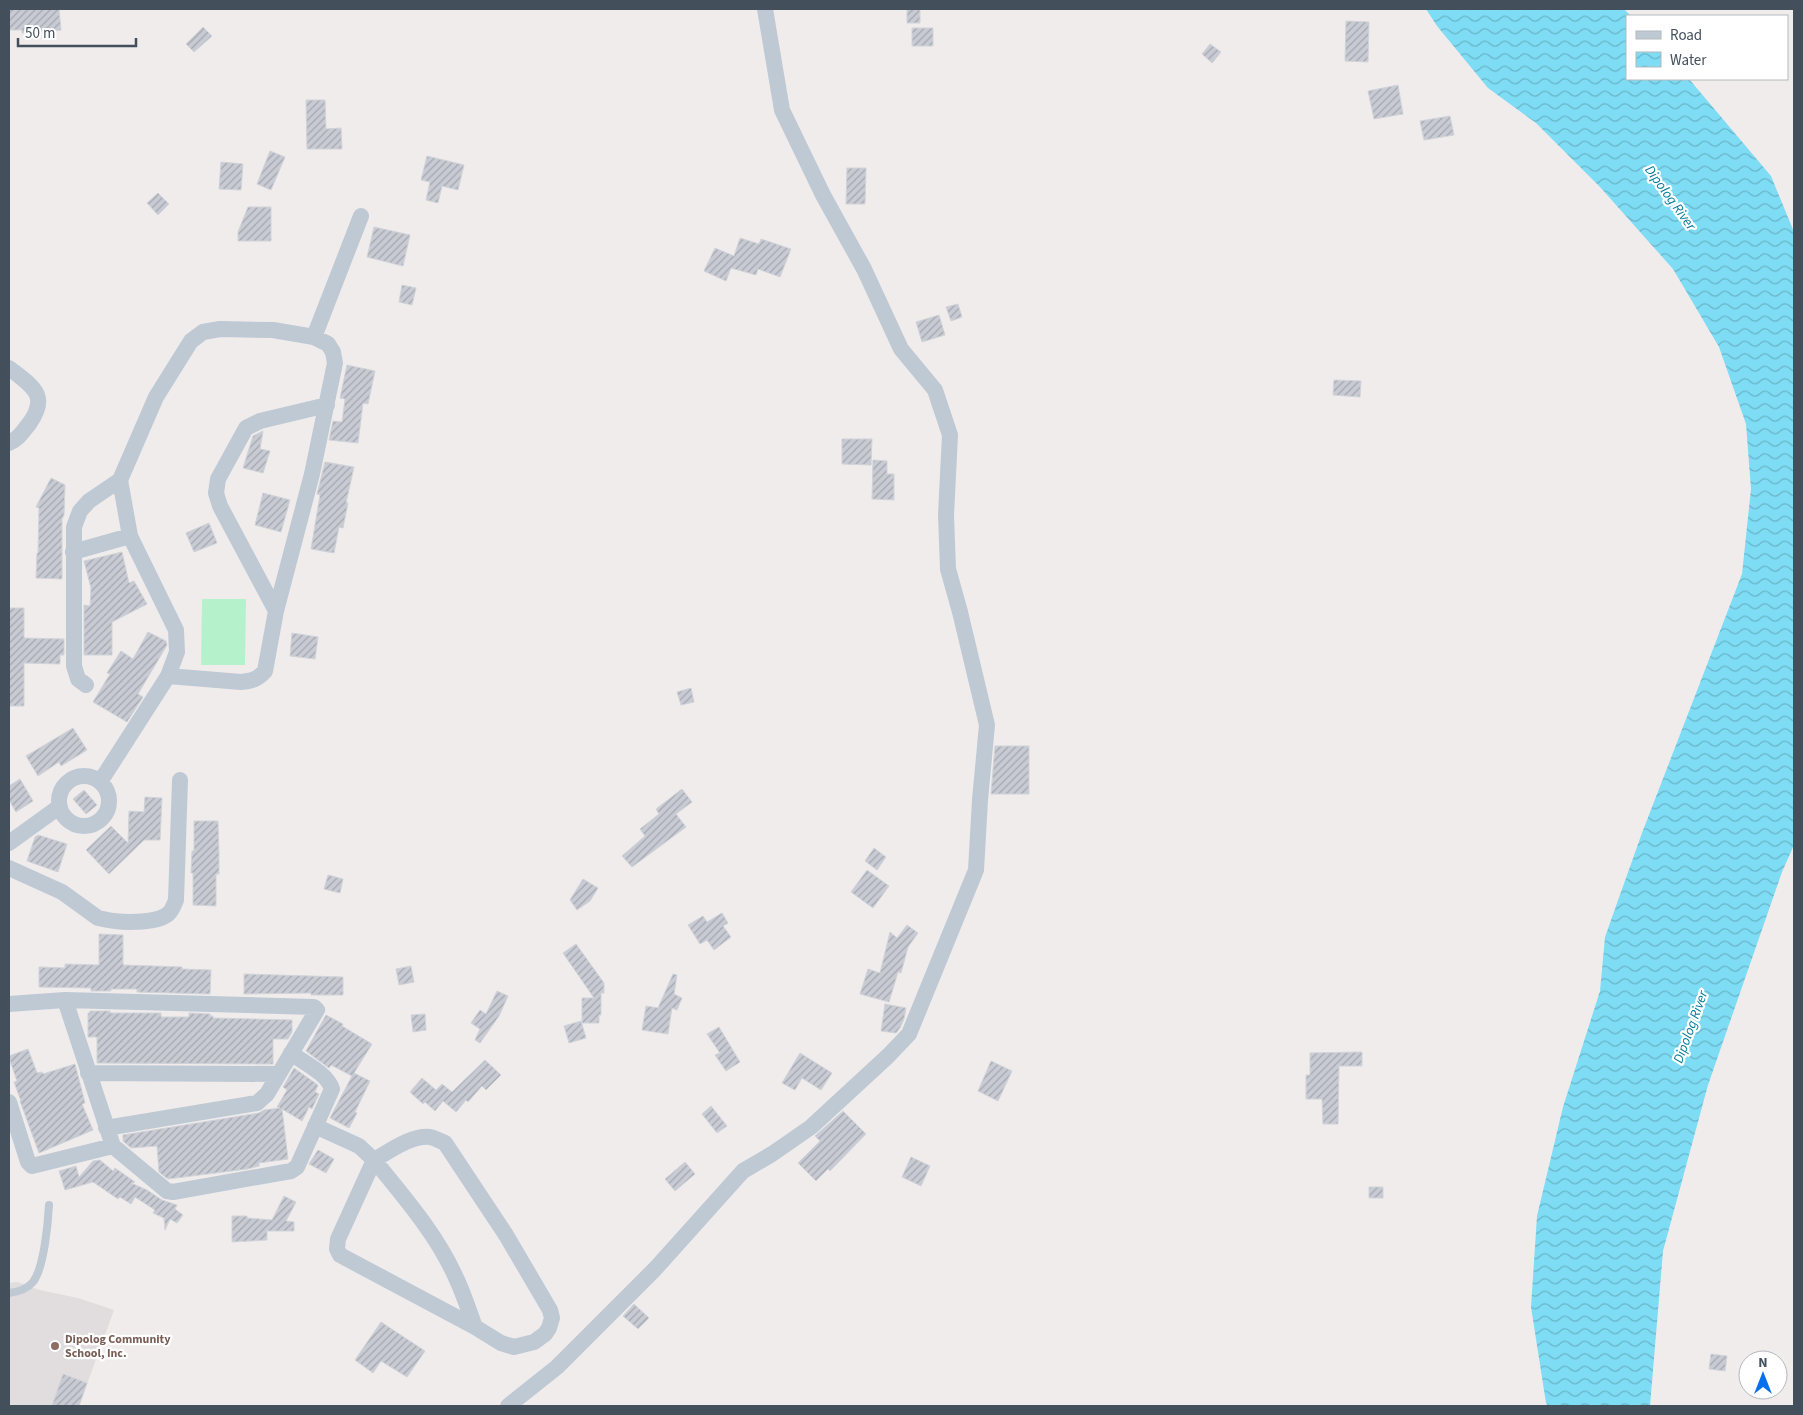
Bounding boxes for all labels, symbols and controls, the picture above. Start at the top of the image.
scale bar [18,15,135,47]
legend [1626,15,1788,80]
text: 50 m [25,23,55,44]
text: Road [1670,25,1702,46]
text: Water [1670,50,1707,71]
water label: Dipolog River [1640,161,1701,236]
water label: Dipolog River [1669,987,1714,1066]
place label: Dipolog Community School, Inc. [65,1331,171,1362]
marker: Dipolog Community School, Inc. [49,1340,61,1352]
north arrow [1738,1350,1788,1400]
text: N [1758,1353,1768,1373]

